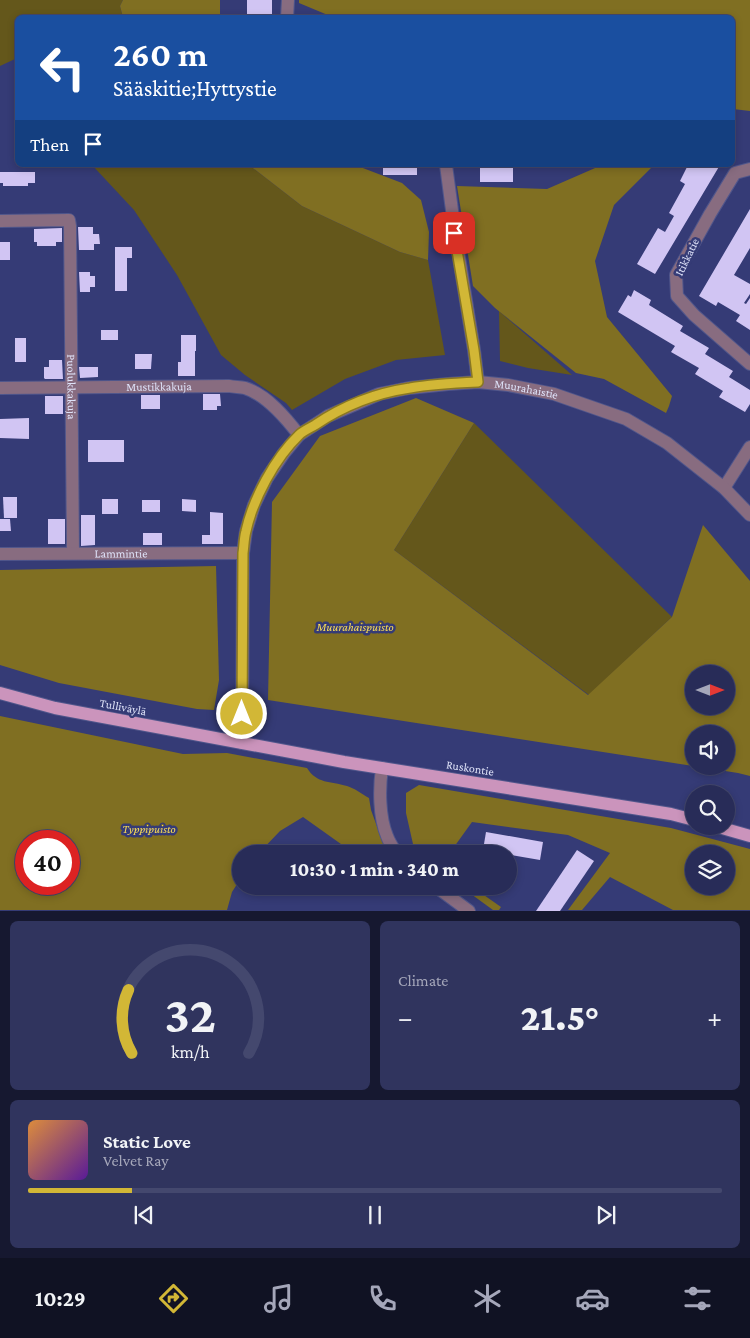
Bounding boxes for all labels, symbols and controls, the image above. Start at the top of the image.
icon: left [30,35,95,100]
text: 260 m [113,35,208,74]
text: Sääskitie;Hyttystie [113,76,277,101]
icon: arrive [79,130,107,158]
text: Then [30,134,69,155]
pin [433,212,475,254]
icon: arrive [440,219,468,247]
street label: Itikkatie [672,236,702,278]
street label: Puolukkakuja [64,354,79,420]
street label: Muurahaistie [494,377,560,402]
street label: Mustikkakuja [126,379,192,394]
street label: Lammintie [95,546,147,561]
park label: Muurahaispuisto [315,620,394,634]
north arrow [685,665,735,715]
map controls [685,665,735,895]
position arrow [215,687,267,739]
street label: Tulliväylä [98,696,148,718]
button: sound [685,725,735,775]
street label: Ruskontie [445,757,495,779]
button: search [685,785,735,835]
park label: Typpipuisto [122,822,176,836]
speed limit sign: 40 [15,830,80,895]
button: layers [685,845,735,895]
text: 10:30 · 1 min · 340 m [290,859,459,880]
text: Climate [398,972,448,989]
text: 32 [164,985,216,1043]
text: 21.5° [520,996,600,1038]
text: − [398,1002,413,1033]
text: + [707,1002,722,1033]
text: km/h [171,1042,210,1062]
text: Static Love [103,1131,191,1152]
text: Velvet Ray [103,1152,169,1169]
icon: previous [130,1201,158,1229]
icon: pause [361,1201,389,1229]
icon: next [592,1201,620,1229]
icon: directions [156,1281,191,1316]
icon: music [261,1281,296,1316]
icon: phone [365,1281,400,1316]
icon: climate [470,1281,505,1316]
icon: car [575,1281,610,1316]
icon: filters [680,1281,715,1316]
text: 10:29 [35,1286,86,1311]

